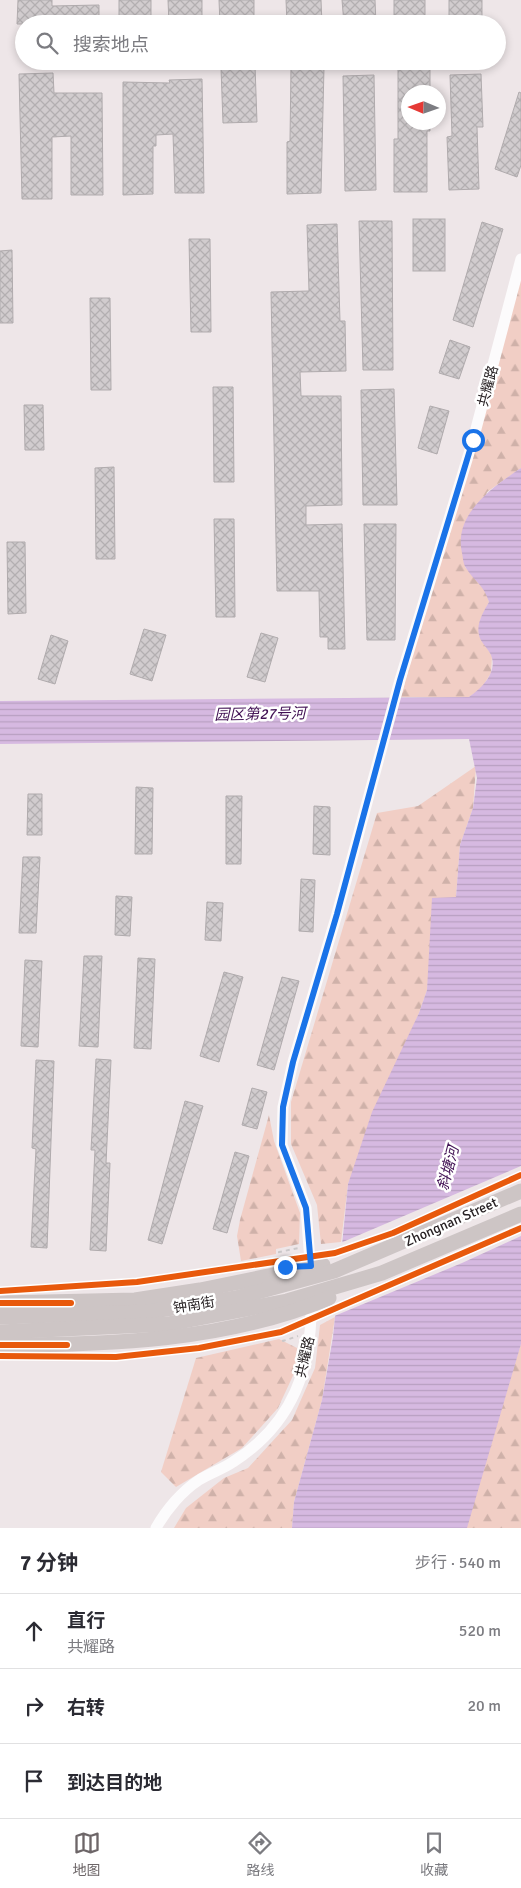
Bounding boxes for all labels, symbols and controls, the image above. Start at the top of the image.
search box [15,15,506,70]
icon: search [33,29,61,57]
text: 搜索地点 [73,33,149,57]
north arrow [401,85,446,130]
street label: 共耀路 [474,364,502,408]
route start [462,429,485,452]
water label: 园区第27号河 [214,704,309,724]
water label: 斜塘河 [433,1141,463,1192]
street label: Zhongnan Street [402,1194,500,1250]
route end [274,1256,297,1279]
street label: 钟南街 [172,1293,216,1317]
street label: 共耀路 [292,1335,318,1379]
text: 7 分钟 [20,1550,78,1576]
text: 步行 · 540 m [415,1553,501,1573]
text: 直行 [67,1609,105,1633]
icon: ahead [20,1617,48,1645]
text: 520 m [459,1621,501,1641]
text: 共耀路 [67,1637,115,1657]
icon: right [20,1692,48,1720]
text: 右转 [67,1696,105,1720]
text: 20 m [467,1696,501,1716]
icon: arrive [20,1767,48,1795]
text: 到达目的地 [67,1771,162,1795]
tab: 地图 [73,1829,101,1879]
tab: 路线 [246,1829,274,1879]
tab: 收藏 [420,1829,448,1879]

